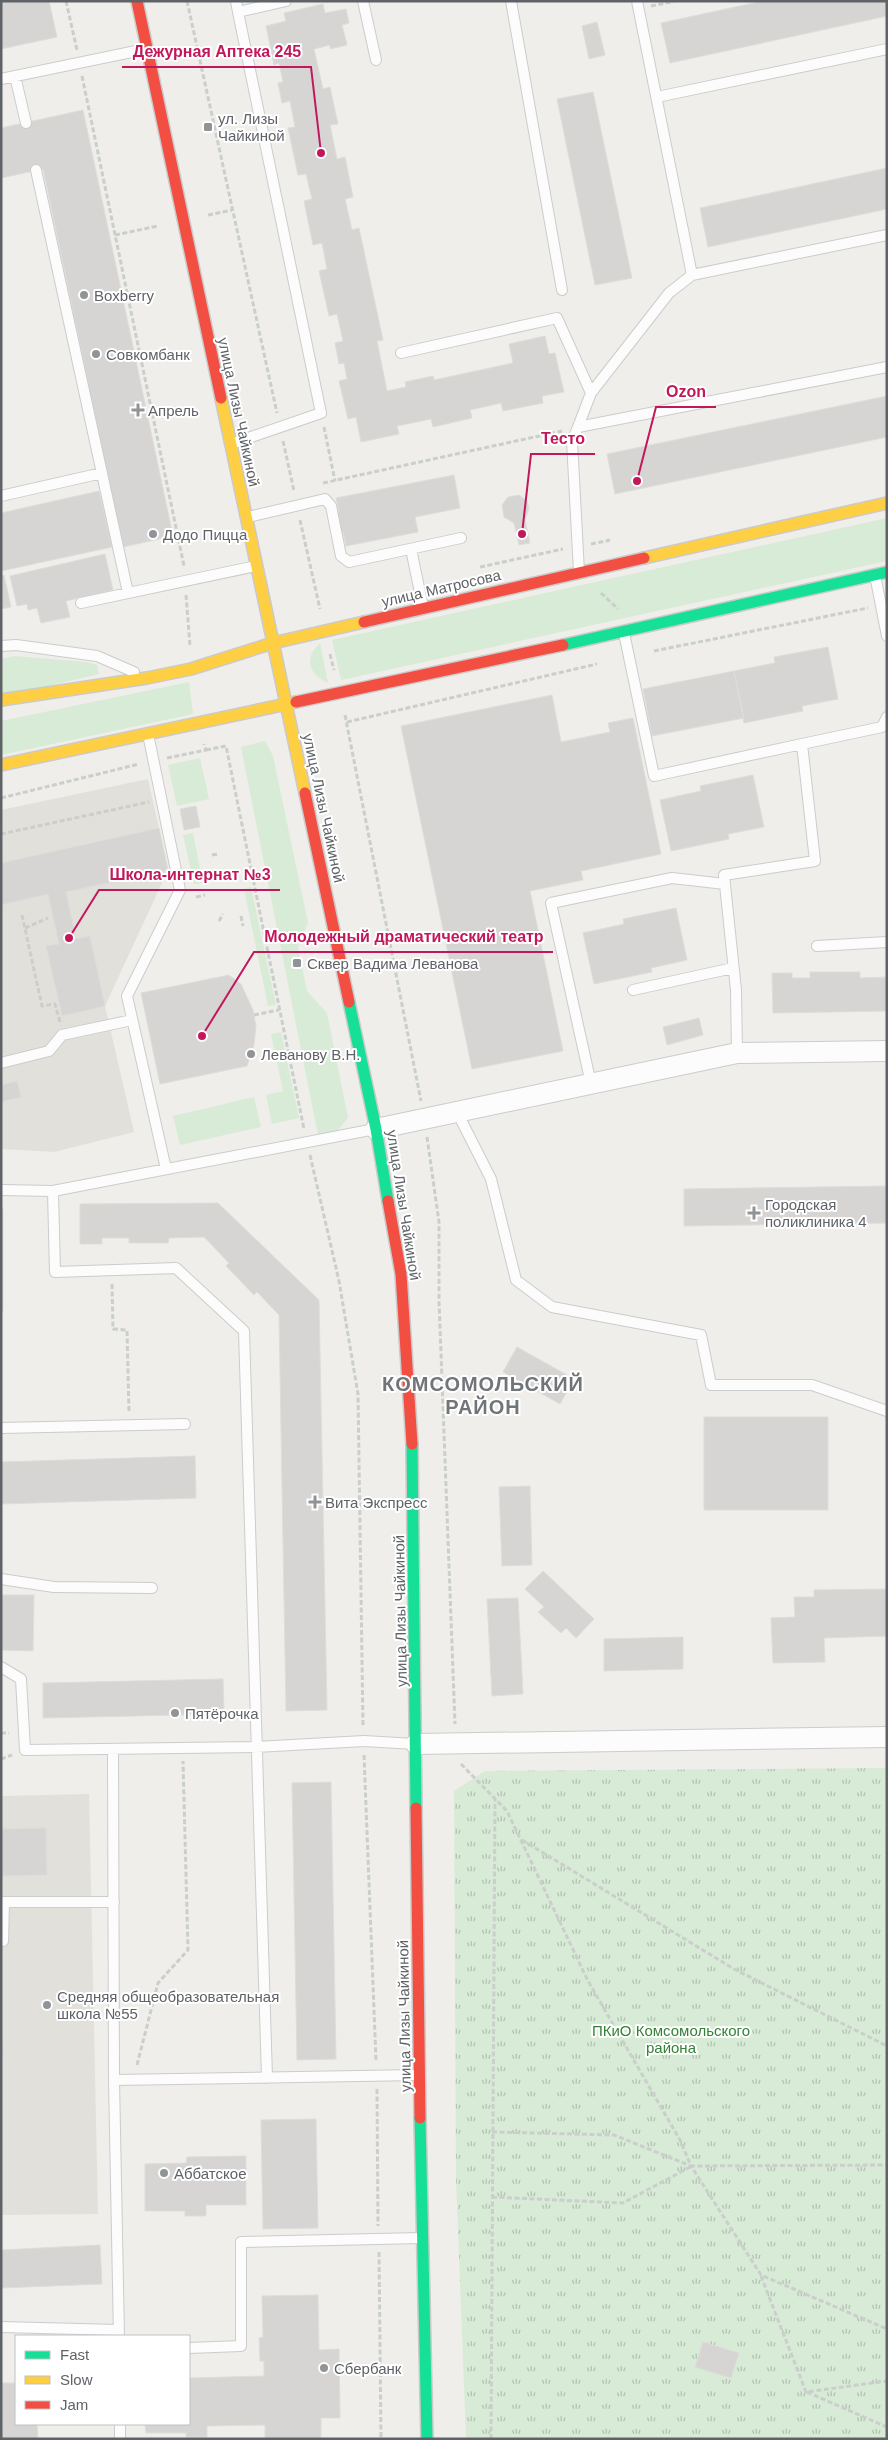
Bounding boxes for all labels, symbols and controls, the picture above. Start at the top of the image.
callout: Дежурная Аптека 245 [122,36,311,67]
text: Дежурная Аптека 245 [133,43,301,60]
place label: ул. Лизы Чайкиной [218,110,285,144]
marker: ул. Лизы Чайкиной [202,121,214,133]
place label: Boxberry [94,287,155,304]
marker: Boxberry [78,289,90,301]
street label: улица Лизы Чайкиной [215,336,263,488]
place label: Совкомбанк [106,346,190,363]
marker: Совкомбанк [90,348,102,360]
callout: Ozon [656,376,716,407]
text: Ozon [666,383,706,400]
place label: Апрель [148,402,199,419]
marker: Апрель [132,404,144,416]
callout: Тесто [531,423,595,454]
text: Тесто [541,430,585,447]
place label: Додо Пицца [163,526,248,543]
marker: Додо Пицца [147,528,159,540]
street label: улица Матросова [380,566,503,610]
street label: улица Лизы Чайкиной [300,732,348,884]
callout: Школа-интернат №3 [99,859,280,890]
text: Школа-интернат №3 [109,866,271,883]
callout: Молодежный драматический театр [254,921,553,952]
text: Молодежный драматический театр [264,928,544,945]
place label: Сквер Вадима Леванова [307,955,479,972]
marker: Сквер Вадима Леванова [291,957,303,969]
place label: Леванову В.Н. [261,1046,360,1063]
marker: Леванову В.Н. [245,1048,257,1060]
street label: улица Лизы Чайкиной [384,1129,424,1281]
place label: Городская поликлиника 4 [765,1196,867,1230]
marker: Городская поликлиника 4 [747,1206,761,1220]
district label: КОМСОМОЛЬСКИЙ РАЙОН [382,1372,584,1418]
place label: Вита Экспресс [325,1494,428,1511]
marker: Вита Экспресс [309,1496,321,1508]
street label: улица Лизы Чайкиной [390,1535,410,1687]
place label: Пятёрочка [185,1705,259,1722]
marker: Пятёрочка [169,1707,181,1719]
street label: улица Лизы Чайкиной [394,1940,414,2092]
place label: Средняя общеобразовательная школа №55 [57,1988,279,2022]
marker: Средняя общеобразовательная школа №55 [41,1999,53,2011]
park label: ПКиО Комсомольского района [592,2022,750,2056]
place label: Аббатское [174,2165,246,2182]
marker: Аббатское [158,2167,170,2179]
legend [15,2335,190,2425]
text: Fast [60,2346,90,2363]
place label: Сбербанк [334,2360,402,2377]
marker: Сбербанк [318,2362,330,2374]
text: Slow [60,2371,93,2388]
text: Jam [60,2396,88,2413]

